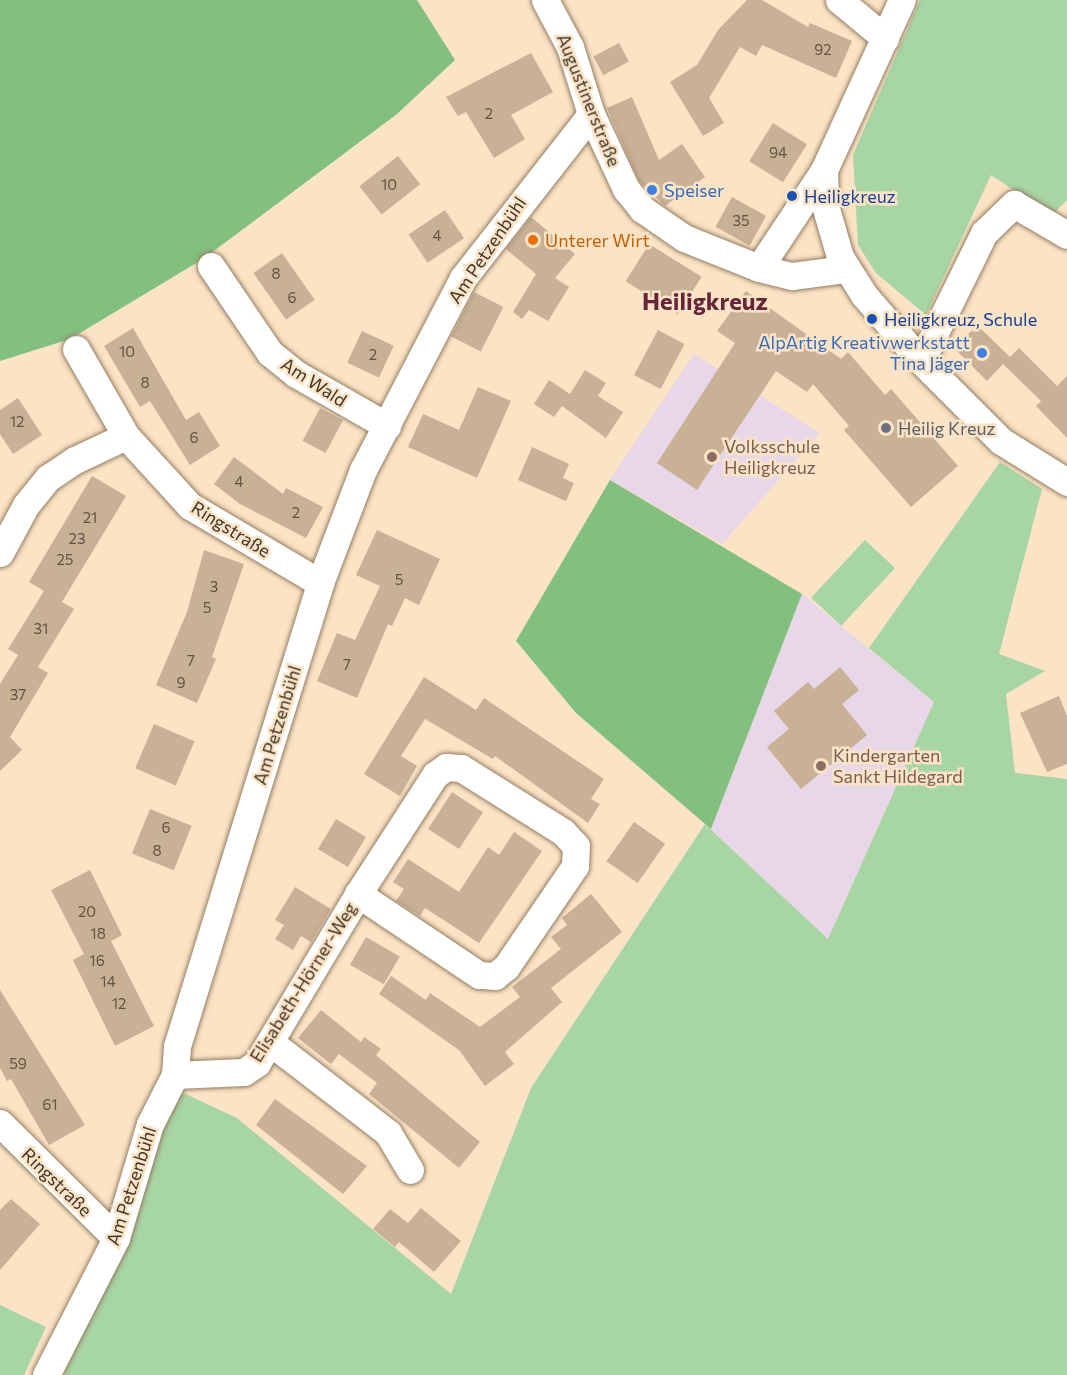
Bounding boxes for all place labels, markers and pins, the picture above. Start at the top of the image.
place label: Speiser [664,179,724,201]
marker: Speiser [645,183,659,197]
place label: Heiligkreuz [804,185,896,207]
marker: Heiligkreuz [785,189,799,203]
place label: Unterer Wirt [545,229,650,251]
marker: Unterer Wirt [526,233,540,247]
place label: Heiligkreuz, Schule [884,308,1037,330]
marker: Heiligkreuz, Schule [865,312,879,326]
place label: AlpArtig Kreativwerkstatt Tina Jäger [758,332,970,374]
marker: AlpArtig Kreativwerkstatt Tina Jäger [975,346,989,360]
place label: Heilig Kreuz [898,417,995,439]
marker: Heilig Kreuz [879,421,893,435]
place label: Volksschule Heiligkreuz [724,436,820,478]
marker: Volksschule Heiligkreuz [705,450,719,464]
place label: Kindergarten Sankt Hildegard [833,745,963,788]
marker: Kindergarten Sankt Hildegard [814,759,828,773]

